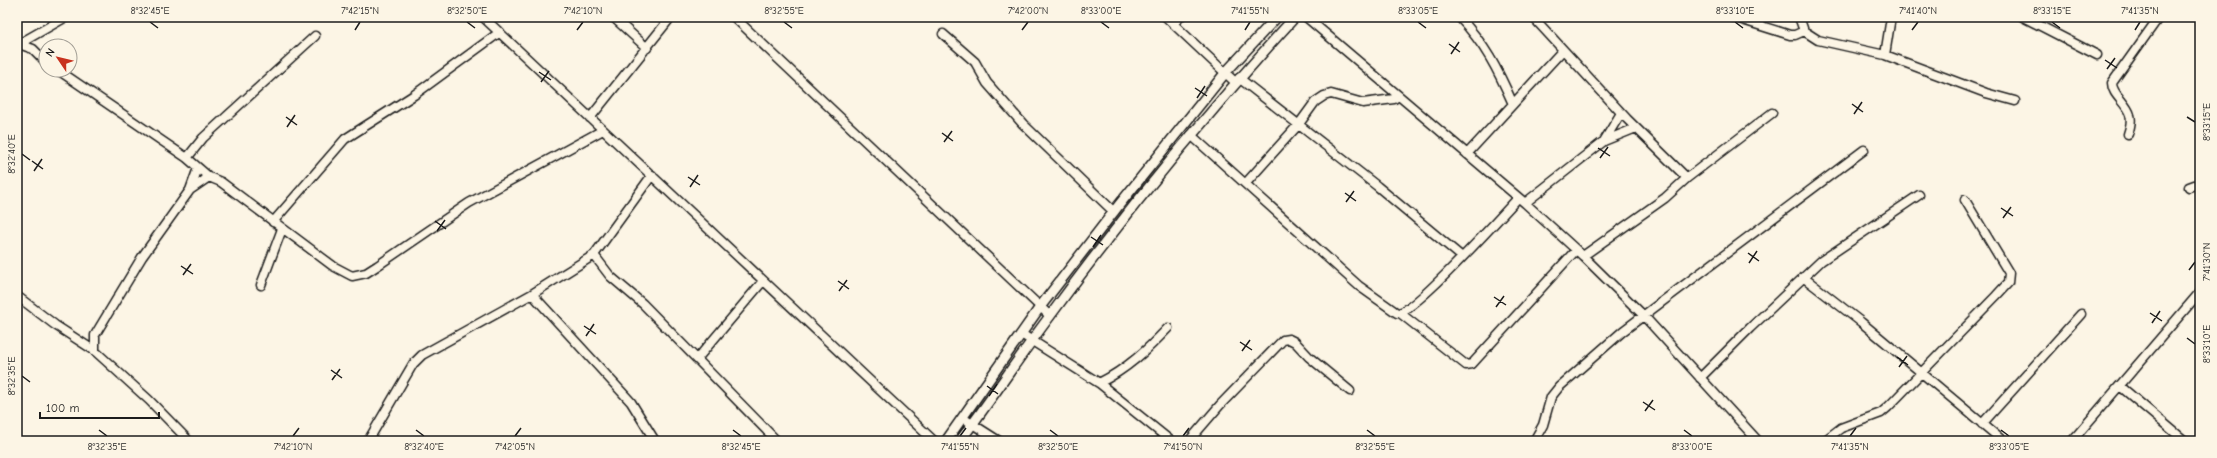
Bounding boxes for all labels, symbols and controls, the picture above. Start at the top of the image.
text: 8°32'45"E [131,5,169,17]
text: 7°42'15"N [341,5,379,17]
text: 8°32'50"E [447,5,487,17]
text: 7°42'10"N [564,5,602,17]
text: 8°32'55"E [764,5,804,17]
text: 7°42'00"N [1008,5,1048,17]
text: 8°33'00"E [1081,5,1121,17]
text: 7°41'55"N [1231,5,1269,17]
text: 8°33'05"E [1398,5,1438,17]
text: 8°33'10"E [1716,5,1754,17]
text: 7°41'40"N [1899,5,1937,17]
text: 8°33'15"E [2033,5,2071,17]
text: 7°41'35"N [2121,5,2159,17]
north arrow [38,38,78,78]
text: N [43,46,58,59]
text: 8°33'15"E [2201,103,2213,141]
text: 8°32'40"E [6,134,18,174]
text: 7°41'30"N [2201,243,2213,281]
text: 8°33'10"E [2201,325,2213,363]
text: 8°32'35"E [6,356,18,396]
scale bar [40,394,159,420]
text: 100 m [46,401,79,415]
text: 8°32'35"E [87,441,127,453]
text: 7°42'10"N [274,441,312,453]
text: 8°32'40"E [404,441,444,453]
text: 7°42'05"N [495,441,535,453]
text: 8°32'45"E [722,441,760,453]
text: 7°41'55"N [941,441,979,453]
text: 8°32'50"E [1038,441,1078,453]
text: 7°41'50"N [1164,441,1202,453]
text: 8°32'55"E [1355,441,1395,453]
text: 8°33'00"E [1672,441,1712,453]
text: 7°41'35"N [1831,441,1869,453]
text: 8°33'05"E [1989,441,2029,453]

